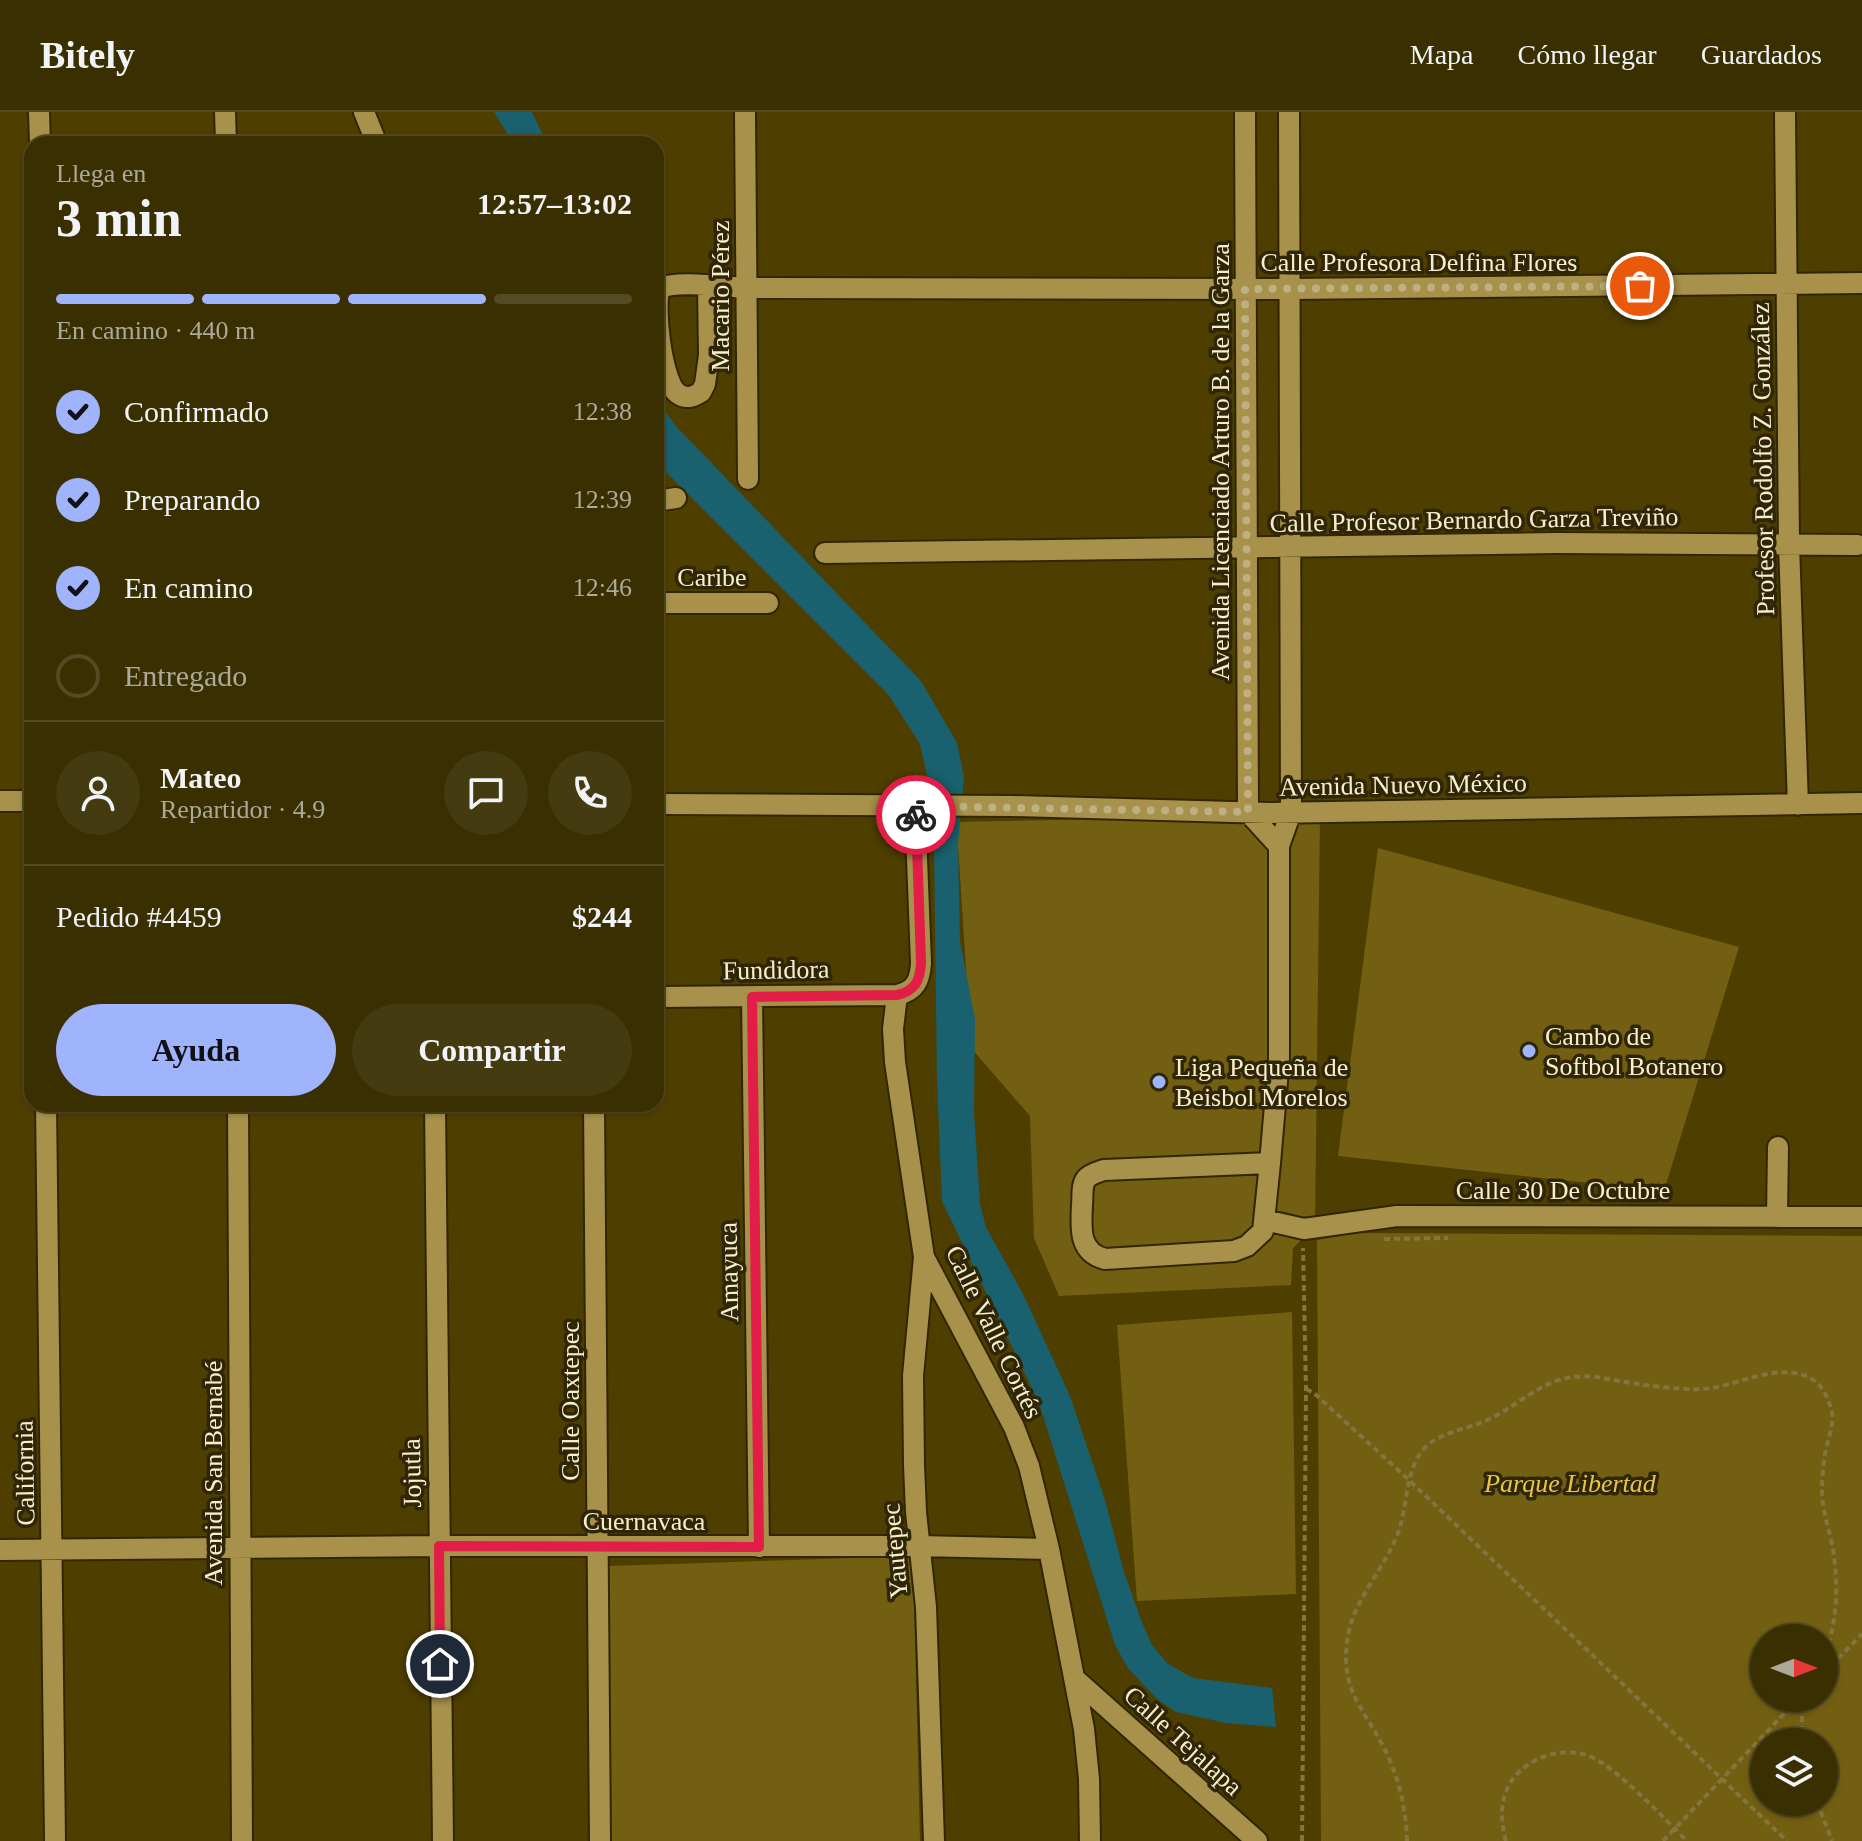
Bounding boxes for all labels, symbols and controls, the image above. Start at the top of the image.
text: Bitely [40,34,135,76]
text: Mapa [1410,39,1474,70]
text: Cómo llegar [1518,39,1657,70]
text: Guardados [1701,39,1822,70]
text: Llega en [56,159,146,188]
text: 12:57–13:02 [477,187,632,220]
text: 3 min [56,190,182,247]
street label: Macario Pérez [706,221,735,371]
street label: Avenida Licenciado Arturo B. de la Garza [1206,243,1235,681]
street label: Calle Profesora Delfina Flores [1261,248,1577,277]
pin [1606,252,1674,320]
icon: bag [1618,264,1662,308]
street label: Profesor Rodolfo Z. González [1746,302,1780,616]
text: En camino · 440 m [56,316,255,345]
icon: check [56,390,100,434]
text: Confirmado [124,395,269,428]
text: 12:38 [573,397,632,426]
icon: check [56,478,100,522]
text: Preparando [124,483,261,516]
text: 12:39 [573,485,632,514]
street label: Calle Profesor Bernardo Garza Treviño [1269,502,1679,538]
street label: Caribe [677,563,747,592]
icon: check [56,566,100,610]
text: En camino [124,571,253,604]
text: 12:46 [573,573,632,602]
text: Entregado [124,659,247,692]
button: person [56,751,140,835]
button: chat [444,751,528,835]
button: phone [548,751,632,835]
text: Mateo [160,761,242,794]
street label: Avenida Nuevo México [1279,768,1527,802]
courier [876,775,956,855]
icon: bike [894,793,938,837]
text: Repartidor · 4.9 [160,795,325,824]
text: Pedido #4459 [56,900,222,933]
text: $244 [572,900,632,933]
street label: Fundidora [722,955,830,985]
button: Ayuda [56,1004,336,1096]
button: Compartir [352,1004,632,1096]
place label: Cambo de Softbol Botanero [1545,1022,1723,1081]
marker: Cambo de Softbol Botanero [1520,1042,1538,1060]
place label: Liga Pequeña de Beisbol Morelos [1175,1053,1348,1112]
marker: Liga Pequeña de Beisbol Morelos [1150,1073,1168,1091]
street label: Calle 30 De Octubre [1456,1176,1670,1205]
street label: Amayuca [714,1221,744,1322]
street label: Calle Valle Cortés [940,1241,1048,1423]
street label: Calle Oaxtepec [556,1321,585,1481]
street label: Avenida San Bernabé [199,1361,228,1585]
street label: California [10,1420,40,1526]
street label: Jojutla [397,1438,427,1508]
park label: Parque Libertad [1483,1469,1657,1498]
street label: Yautepec [876,1502,914,1600]
street label: Cuernavaca [583,1507,706,1536]
north arrow [1750,1624,1838,1712]
map controls [1750,1624,1838,1816]
pin [406,1630,474,1698]
icon: home [418,1642,462,1686]
street label: Calle Tejalapa [1118,1681,1248,1802]
button: layers [1750,1728,1838,1816]

